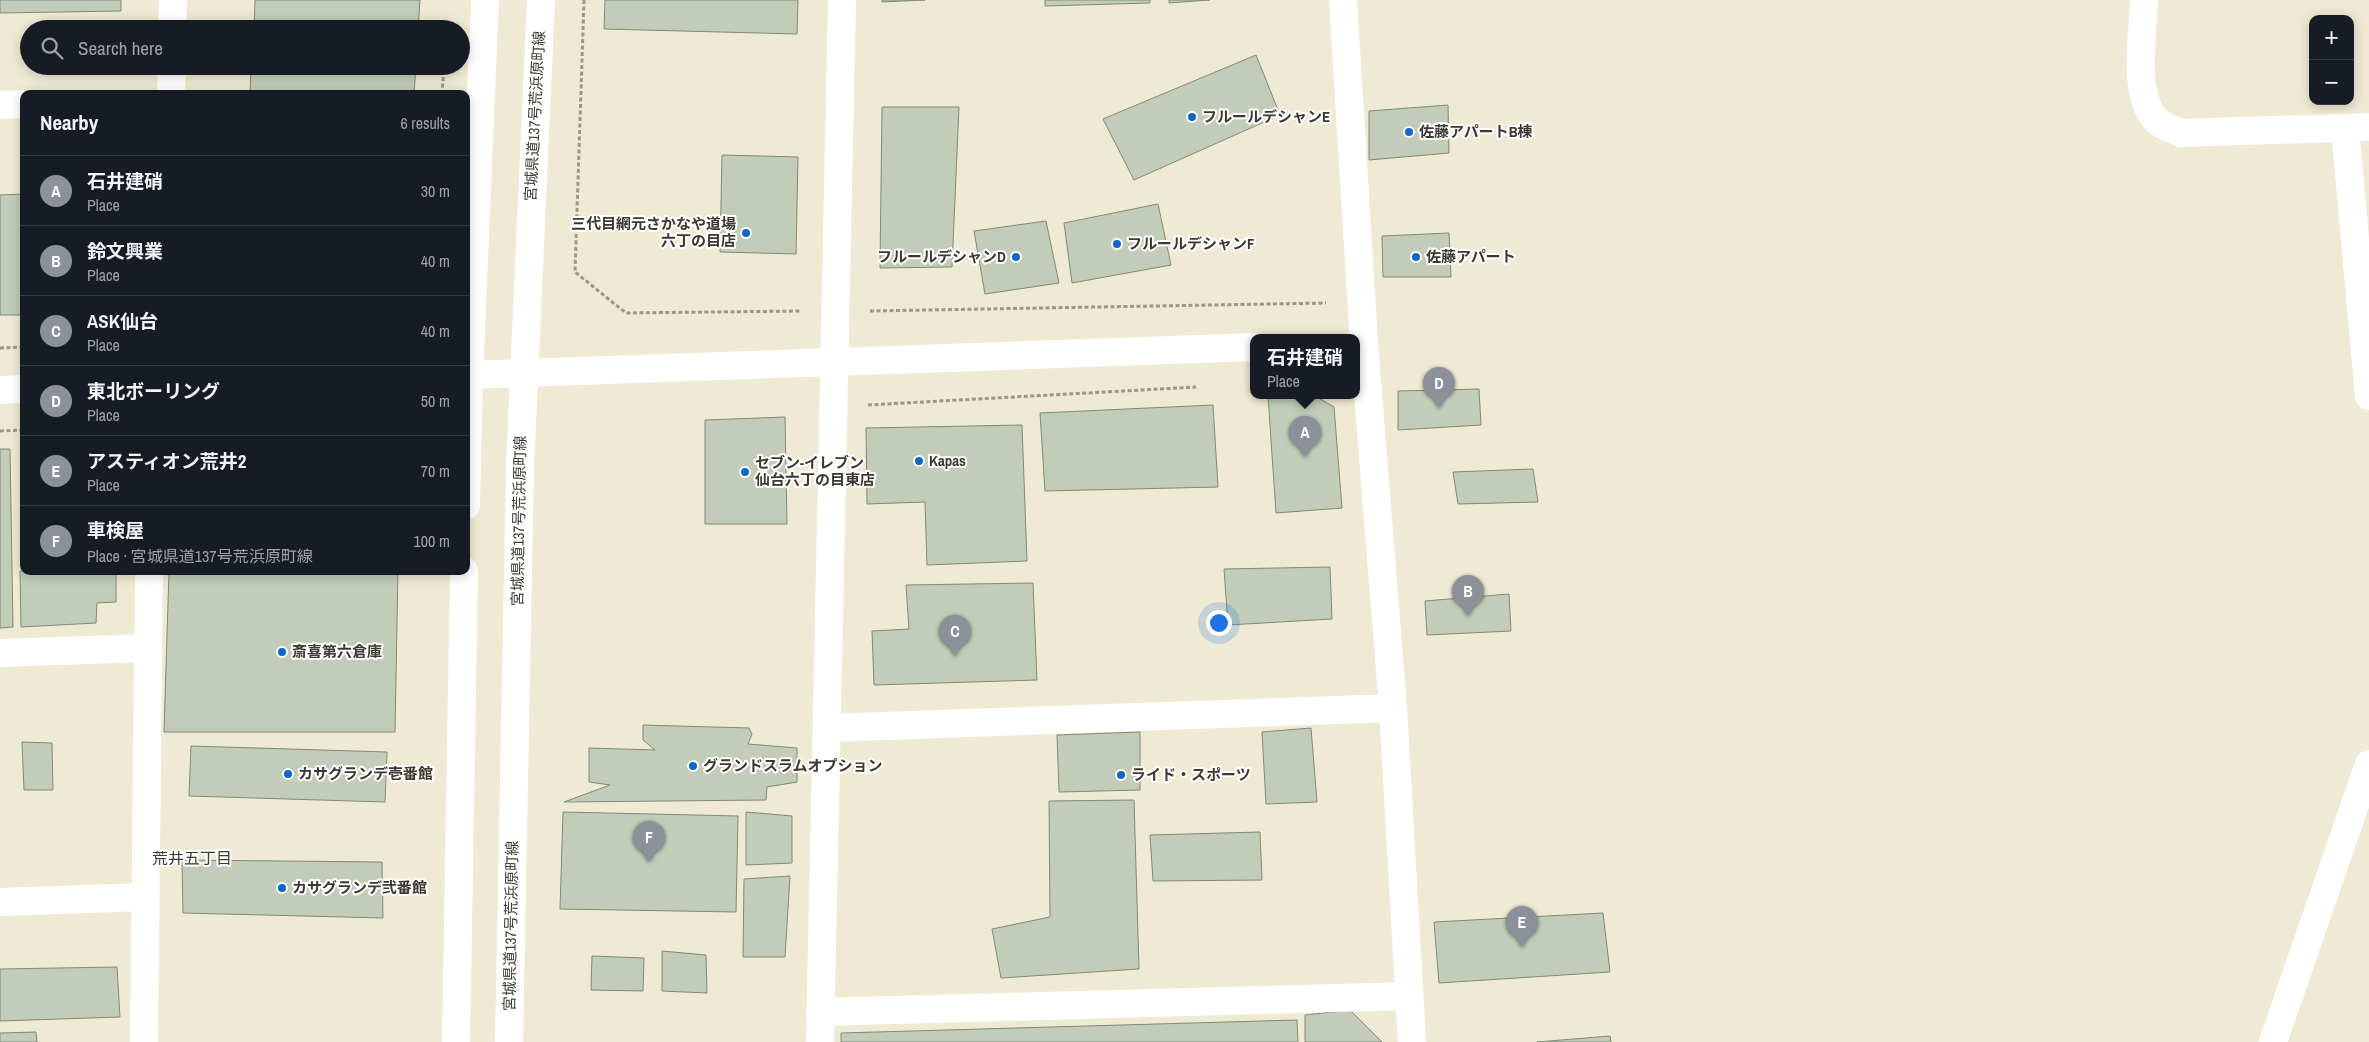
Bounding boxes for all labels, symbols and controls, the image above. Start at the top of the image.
map controls [2309,15,2354,105]
button: + [2309,15,2354,60]
search box [20,20,470,75]
street label: 宮城県道137号荒浜原町線 [520,30,549,202]
icon: search [38,34,66,62]
text: Search here [78,35,163,61]
button: − [2309,60,2354,105]
place label: フルールデシャンE [1202,106,1330,127]
text: Nearby [40,108,98,137]
marker: フルールデシャンE [1186,111,1198,123]
text: 6 results [400,112,450,134]
place label: 佐藤アパートB棟 [1419,121,1533,142]
marker: 佐藤アパートB棟 [1403,126,1415,138]
text: 石井建硝 [87,168,163,194]
text: A [51,180,61,202]
text: 30 m [421,180,450,202]
text: Place [87,194,120,216]
place label: 三代目網元さかなや道場 六丁の目店 [571,213,736,251]
marker: 三代目網元さかなや道場 六丁の目店 [740,227,752,239]
place label: フルールデシャンF [1127,233,1255,254]
text: 鈴文興業 [87,238,163,264]
marker: フルールデシャンF [1111,238,1123,250]
place label: フルールデシャンD [877,246,1006,267]
place label: 佐藤アパート [1426,246,1516,267]
text: B [51,250,61,272]
text: 40 m [421,250,450,272]
marker: フルールデシャンD [1010,251,1022,263]
marker: 佐藤アパート [1410,251,1422,263]
text: Place [87,264,120,286]
text: ASK仙台 [87,308,158,334]
text: C [51,320,61,342]
text: 40 m [421,320,450,342]
text: Place [87,334,120,356]
popup [1250,334,1360,399]
text: 石井建硝 [1267,344,1343,370]
pin: D [1423,367,1455,408]
text: Place [1267,370,1300,392]
text: 東北ボーリング [87,378,220,404]
text: D [51,390,61,412]
text: 50 m [421,390,450,412]
text: Place [87,404,120,426]
pin: A [1289,416,1321,457]
street label: 宮城県道137号荒浜原町線 [507,436,530,606]
text: アスティオン荒井2 [87,448,247,474]
place label: Kapas [929,450,966,471]
place label: セブン-イレブン 仙台六丁の目東店 [755,452,875,490]
marker: Kapas [913,455,925,467]
text: E [52,460,60,482]
text: 70 m [421,460,450,482]
marker: セブン-イレブン 仙台六丁の目東店 [739,466,751,478]
text: Place [87,474,120,496]
text: 車検屋 [87,517,144,543]
text: F [52,530,60,552]
text: 100 m [414,530,450,552]
text: Place · 宮城県道137号荒浜原町線 [87,545,313,567]
pin: B [1452,575,1484,616]
your location [1206,610,1232,636]
pin: C [939,615,971,656]
place label: 斎喜第六倉庫 [292,641,382,662]
marker: 斎喜第六倉庫 [276,646,288,658]
place label: グランドスラムオプション [703,755,883,776]
marker: グランドスラムオプション [687,760,699,772]
place label: カサグランデ壱番館 [298,763,433,784]
place label: ライド・スポーツ [1131,764,1251,785]
marker: カサグランデ壱番館 [282,768,294,780]
marker: ライド・スポーツ [1115,769,1127,781]
pin: F [633,821,665,862]
street label: 宮城県道137号荒浜原町線 [499,841,522,1011]
district label: 荒井五丁目 [152,847,232,869]
place label: カサグランデ弐番館 [292,877,427,898]
marker: カサグランデ弐番館 [276,882,288,894]
pin: E [1506,906,1538,947]

